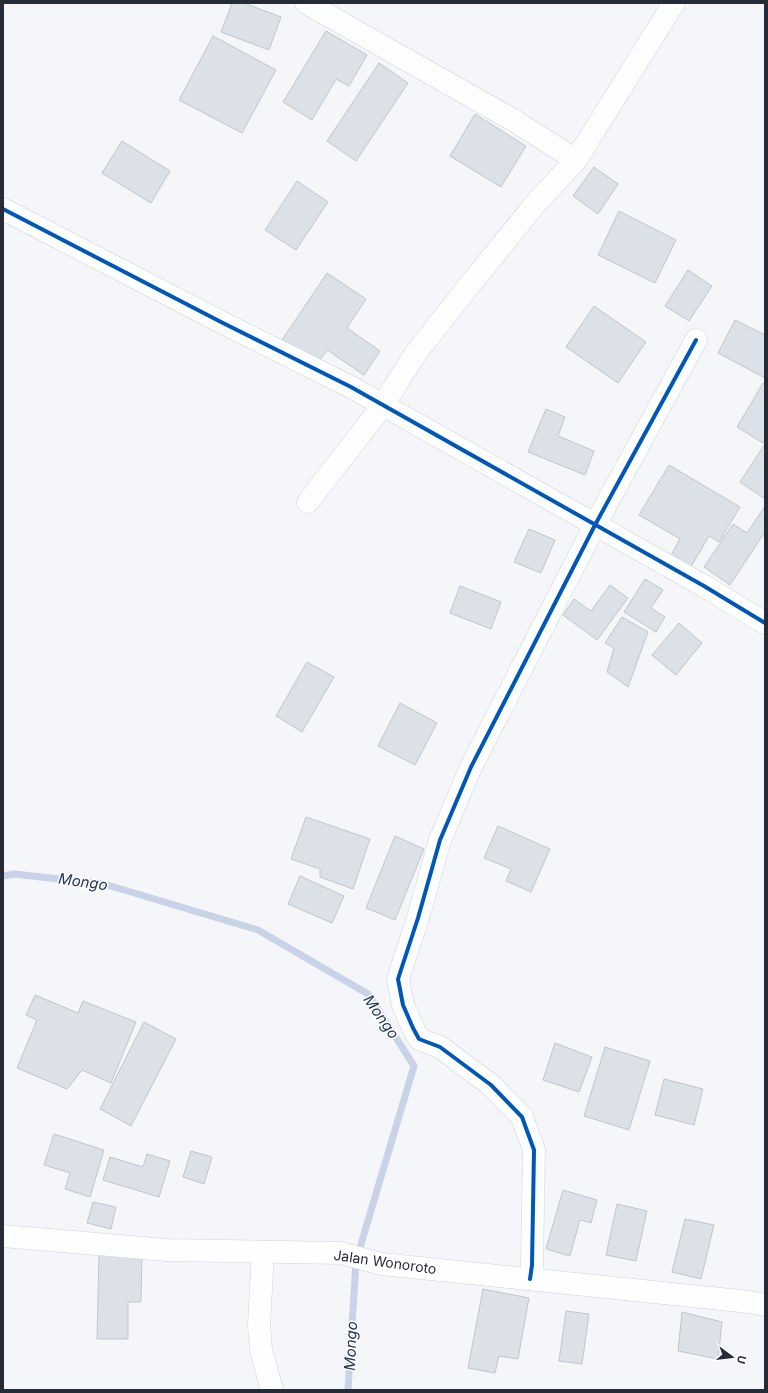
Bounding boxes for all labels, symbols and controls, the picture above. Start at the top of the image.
water label: Mongo [57,869,109,894]
water label: Mongo [359,991,403,1042]
street label: Jalan Wonoroto [333,1246,438,1277]
water label: Mongo [340,1321,361,1371]
north arrow [712,1337,752,1377]
text: U [734,1354,749,1365]

